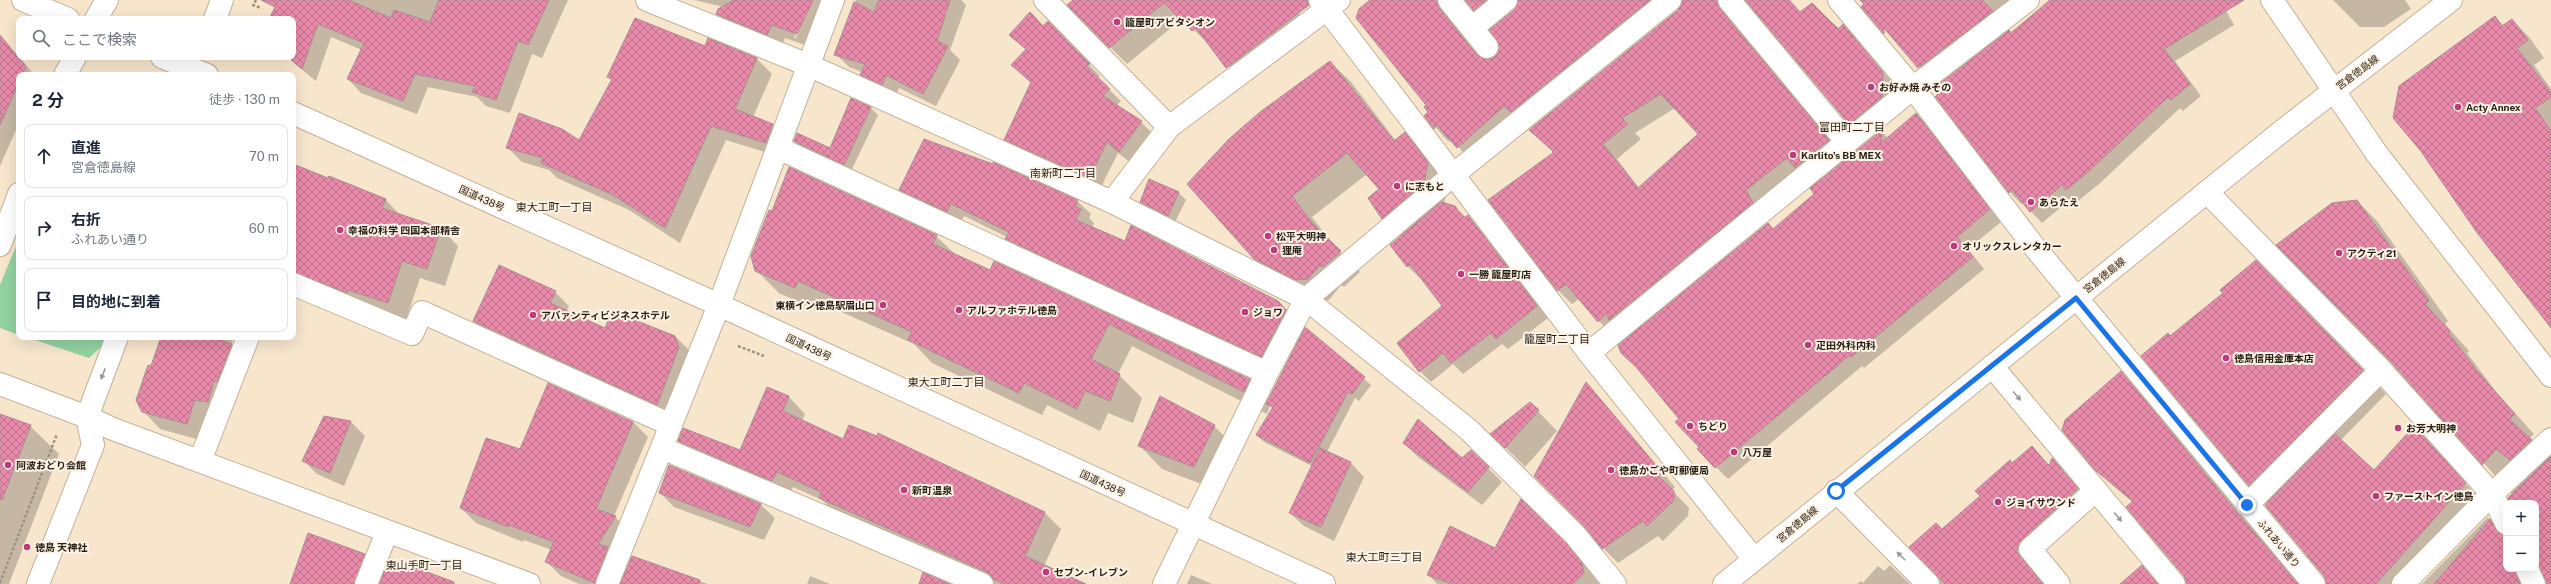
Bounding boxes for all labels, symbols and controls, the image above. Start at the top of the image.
search box [16,16,296,60]
place label: 籠屋町アビタシオン [1125,16,1215,28]
marker: 籠屋町アビタシオン [1112,17,1122,27]
icon: search [30,27,52,49]
text: ここで検索 [62,31,137,48]
street label: 宮倉徳島線 [2333,52,2381,92]
place label: お好み焼 みその [1879,81,1951,93]
marker: お好み焼 みその [1866,82,1876,92]
text: 2 分 [32,90,64,110]
text: 徒歩 · 130 m [209,92,280,107]
place label: Acty Annex [2466,101,2521,113]
marker: Acty Annex [2453,102,2463,112]
district label: 富田町二丁目 [1819,121,1885,133]
text: 直進 [71,139,101,156]
icon: ahead [33,145,55,167]
text: 70 m [249,149,279,164]
place label: Karlito's BB MEX [1801,149,1881,161]
marker: Karlito's BB MEX [1788,150,1798,160]
text: 宮倉徳島線 [71,160,136,175]
district label: 南新町二丁目 [1030,167,1096,179]
place label: に志もと [1405,180,1445,192]
marker: に志もと [1392,181,1402,191]
street label: 国道438号 [457,183,507,213]
place label: あらたえ [2039,196,2079,208]
marker: あらたえ [2026,197,2036,207]
district label: 東大工町一丁目 [516,201,593,213]
text: 右折 [71,211,101,228]
icon: right [33,217,55,239]
text: 60 m [249,221,279,236]
place label: 幸福の科学 四国本部精舎 [348,224,460,236]
marker: 幸福の科学 四国本部精舎 [335,225,345,235]
place label: 松平大明神 [1276,230,1326,242]
marker: 松平大明神 [1263,231,1273,241]
text: ふれあい通り [71,232,149,247]
place label: オリックスレンタカー [1962,240,2062,252]
marker: オリックスレンタカー [1949,241,1959,251]
place label: 狸庵 [1282,244,1302,256]
marker: 狸庵 [1269,245,1279,255]
place label: アクティ21 [2347,247,2397,259]
marker: アクティ21 [2334,248,2344,258]
street label: 宮倉徳島線 [2081,255,2127,295]
place label: 一勝 籠屋町店 [1469,268,1531,280]
marker: 一勝 籠屋町店 [1456,269,1466,279]
icon: arrive [33,289,55,311]
text: 目的地に到着 [71,293,161,310]
place label: 東横イン徳島駅眉山口 [775,299,875,311]
marker: 東横イン徳島駅眉山口 [878,300,888,310]
place label: アルファホテル徳島 [967,304,1057,316]
marker: アルファホテル徳島 [954,305,964,315]
place label: ジョワ [1253,306,1283,318]
marker: ジョワ [1240,307,1250,317]
place label: アバァンティビジネスホテル [541,309,670,321]
marker: アバァンティビジネスホテル [528,310,538,320]
street label: 国道438号 [784,331,834,363]
district label: 籠屋町二丁目 [1524,333,1590,345]
place label: 疋田外科内科 [1816,339,1876,351]
marker: 疋田外科内科 [1803,340,1813,350]
place label: 徳島信用金庫本店 [2234,352,2314,364]
marker: 徳島信用金庫本店 [2221,353,2231,363]
one-way arrow [100,368,106,380]
district label: 東大工町二丁目 [908,376,985,388]
one-way arrow [2012,390,2021,401]
place label: ちどり [1698,420,1728,432]
marker: ちどり [1685,421,1695,431]
place label: お芳大明神 [2406,422,2456,434]
marker: お芳大明神 [2393,423,2403,433]
place label: 八万屋 [1742,446,1772,458]
marker: 八万屋 [1729,447,1739,457]
place label: 阿波おどり会館 [16,459,86,471]
marker: 阿波おどり会館 [3,460,13,470]
place label: 徳島かごや町郵便局 [1619,464,1709,476]
marker: 徳島かごや町郵便局 [1606,465,1616,475]
street label: 国道438号 [1078,467,1128,499]
route start [1827,482,1845,500]
place label: 新町温泉 [912,484,953,496]
marker: 新町温泉 [899,485,909,495]
place label: ファーストイン徳島 [2384,490,2474,502]
marker: ファーストイン徳島 [2371,491,2381,501]
place label: ジョイサウンド [2006,496,2076,508]
route end [2238,496,2256,514]
marker: ジョイサウンド [1993,497,2003,507]
map controls [2503,500,2539,572]
button: + [2503,500,2539,536]
street label: 宮倉徳島線 [1774,503,1820,545]
one-way arrow [2114,511,2123,522]
street label: ふれあい通り [2255,516,2303,570]
button: − [2503,536,2539,572]
place label: 徳島 天神社 [35,541,88,553]
marker: 徳島 天神社 [22,542,32,552]
district label: 東大工町三丁目 [1346,551,1423,563]
one-way arrow [1896,551,1906,561]
district label: 東山手町一丁目 [386,559,463,571]
place label: セブン-イレブン [1054,566,1128,578]
marker: セブン-イレブン [1041,567,1051,577]

